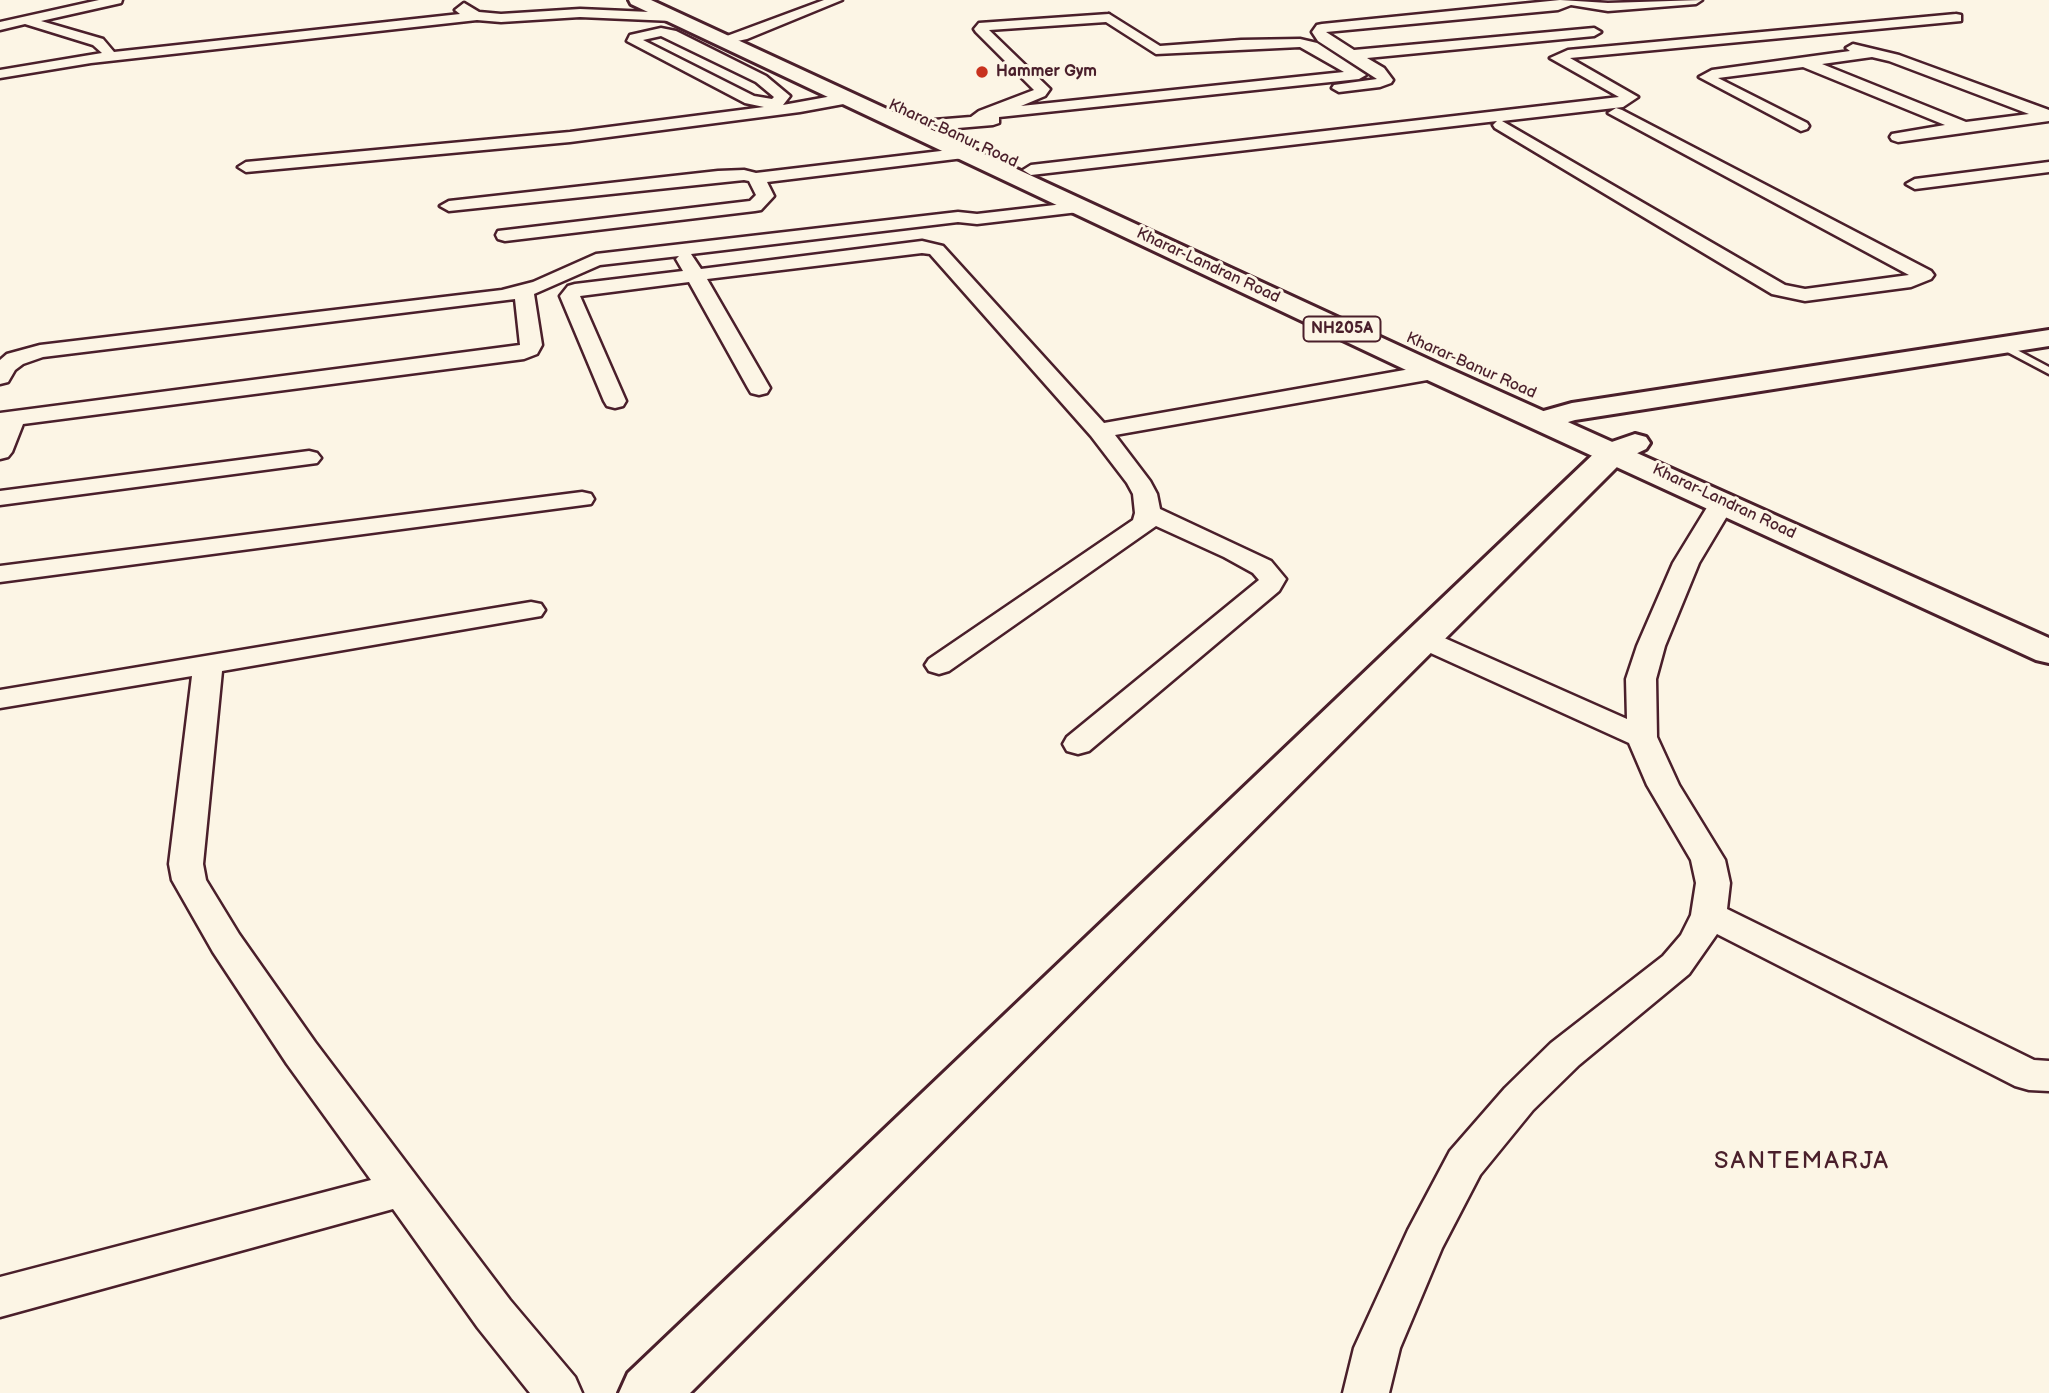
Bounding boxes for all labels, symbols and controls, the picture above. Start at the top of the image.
place label: Hammer Gym [996,62,1097,82]
marker: Hammer Gym [974,64,990,80]
street label: Kharar-Banur Road [885,96,1021,172]
street label: Kharar-Landran Road [1133,224,1283,308]
road number: NH205A [1304,316,1380,342]
street label: Kharar-Banur Road [1403,329,1539,403]
street label: Kharar-Landran Road [1649,460,1799,544]
district label: SANTEMARJA [1715,1148,1889,1176]

